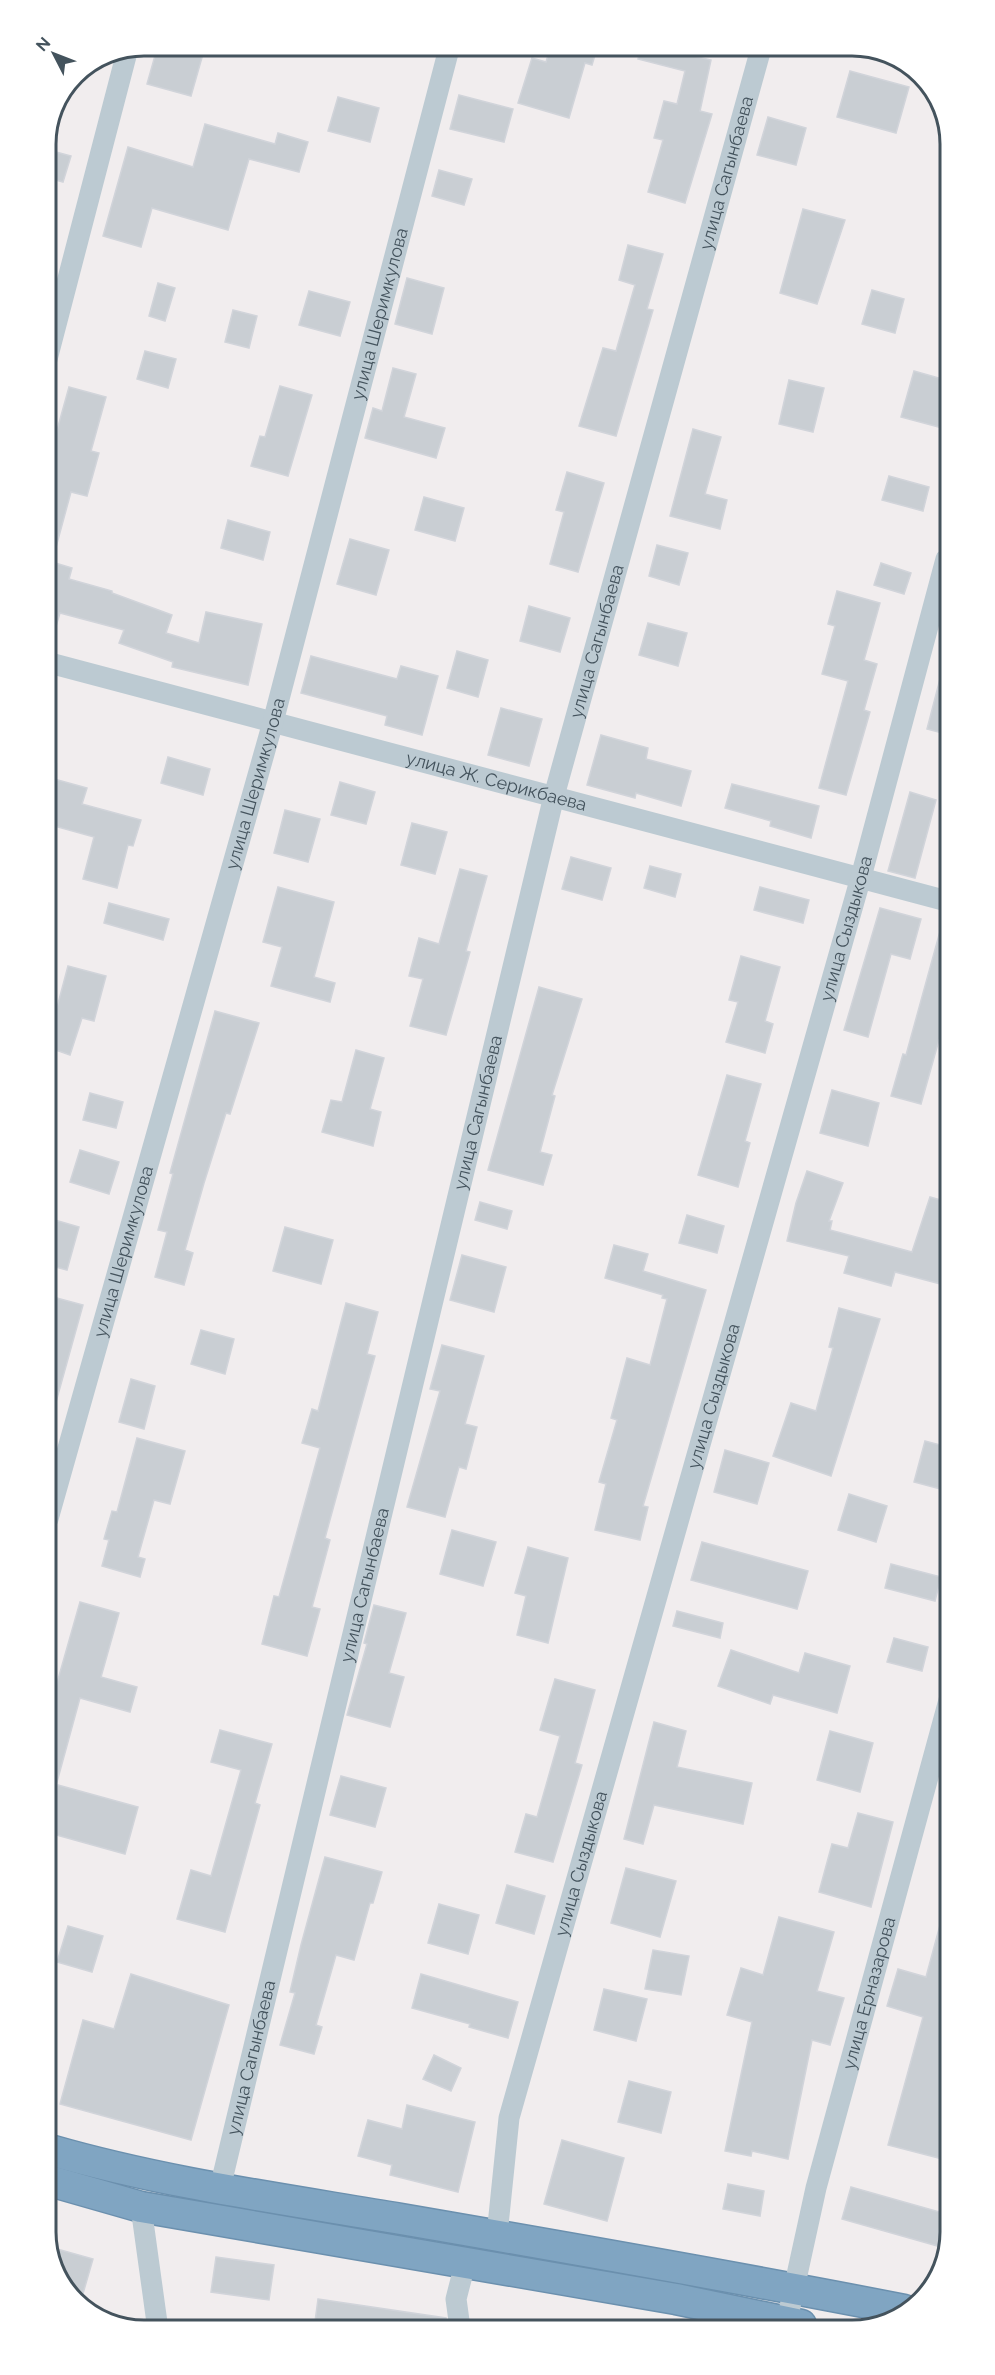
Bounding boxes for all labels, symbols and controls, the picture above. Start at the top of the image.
north arrow [24,24,84,84]
text: N [32,33,54,55]
street label: улица Сагынбаева [695,94,757,252]
street label: улица Шеримкулова [347,225,412,402]
street label: улица Сагынбаева [565,562,628,720]
street label: улица Шеримкулова [221,696,289,872]
street label: улица Ж. Серикбаева [404,747,589,815]
street label: улица Сыздыкова [815,853,876,1003]
street label: улица Сагынбаева [449,1033,506,1192]
street label: улица Шеримкулова [89,1163,157,1339]
street label: улица Сыздыкова [683,1321,744,1471]
street label: улица Сагынбаева [335,1505,393,1665]
street label: улица Сыздыкова [550,1788,611,1939]
street label: улица Ерназарова [838,1915,899,2072]
street label: улица Сагынбаева [222,1978,279,2137]

